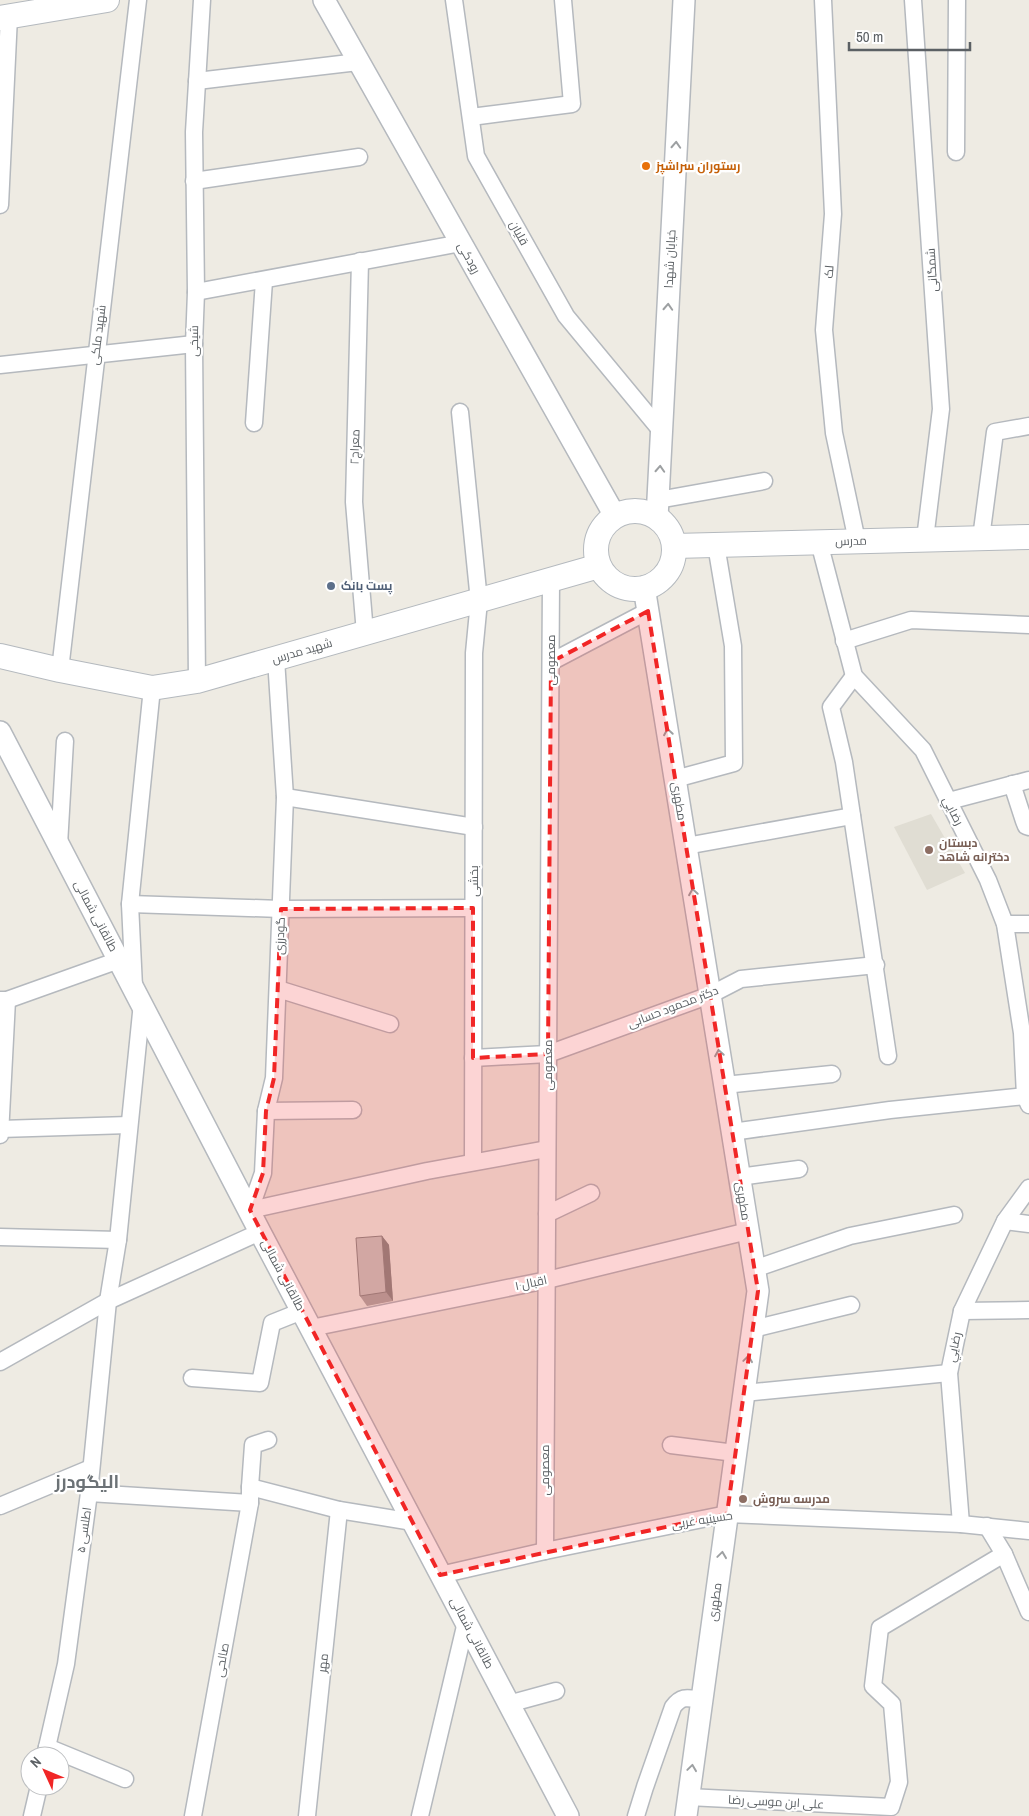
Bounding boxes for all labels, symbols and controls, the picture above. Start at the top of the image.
scale bar [849,20,970,52]
text: 50 m [856,26,883,47]
one-way arrow [671,140,682,148]
place label: رستوران سراشپز [655,158,741,175]
marker: رستوران سراشپز [640,160,652,172]
street label: قلیان [506,218,532,248]
street label: خیابان شهدا [660,229,680,289]
street label: رودکی [454,239,484,277]
street label: شمگانی [922,247,942,292]
street label: لک [820,265,838,279]
one-way arrow [662,303,673,311]
street label: شهید ملکی [86,304,110,366]
street label: شیخی [186,325,202,357]
street label: معراج۲ [346,429,364,465]
one-way arrow [654,465,665,473]
street label: مدرس [835,532,867,550]
place label: پست بانک [341,578,393,595]
marker: پست بانک [325,580,337,592]
street label: شهید مدرس [270,635,334,667]
street label: معصومی [543,635,559,685]
one-way arrow [663,727,673,736]
street label: مطهری [668,781,690,821]
street label: رضایي [937,794,967,829]
place label: دبستان دخترانه شاهد [939,835,1010,865]
marker: دبستان دخترانه شاهد [923,844,935,856]
street label: بخشی [466,865,482,897]
street label: طالقانی شمالی [70,877,122,955]
one-way arrow [689,888,699,897]
street label: گودرزی [271,917,289,955]
street label: دکتر محمود حسابی [625,982,721,1032]
street label: معصومی [540,1040,556,1090]
one-way arrow [715,1048,725,1057]
street label: مطهری [732,1181,754,1221]
street label: طالقانی شمالی [257,1236,309,1314]
street label: اقبال۱۰ [514,1272,548,1294]
street label: رضایي [943,1330,967,1364]
one-way arrow [743,1355,753,1363]
street label: معصومی [537,1445,553,1495]
district label: الیگودرز [54,1469,119,1494]
place label: مدرسه سروش [753,1491,830,1507]
marker: مدرسه سروش [737,1493,749,1505]
street label: اطلسی ۵ [73,1506,95,1554]
street label: حسینیه غربی [670,1507,734,1533]
one-way arrow [716,1550,726,1559]
street label: مطهری [704,1582,726,1622]
street label: طالقانی شمالی [446,1594,498,1672]
street label: صالحی [211,1642,233,1678]
street label: مهر [314,1653,332,1674]
north arrow [20,1746,70,1796]
text: N [26,1753,45,1771]
one-way arrow [687,1763,697,1772]
street label: علی ابن موسی رضا [728,1791,824,1813]

